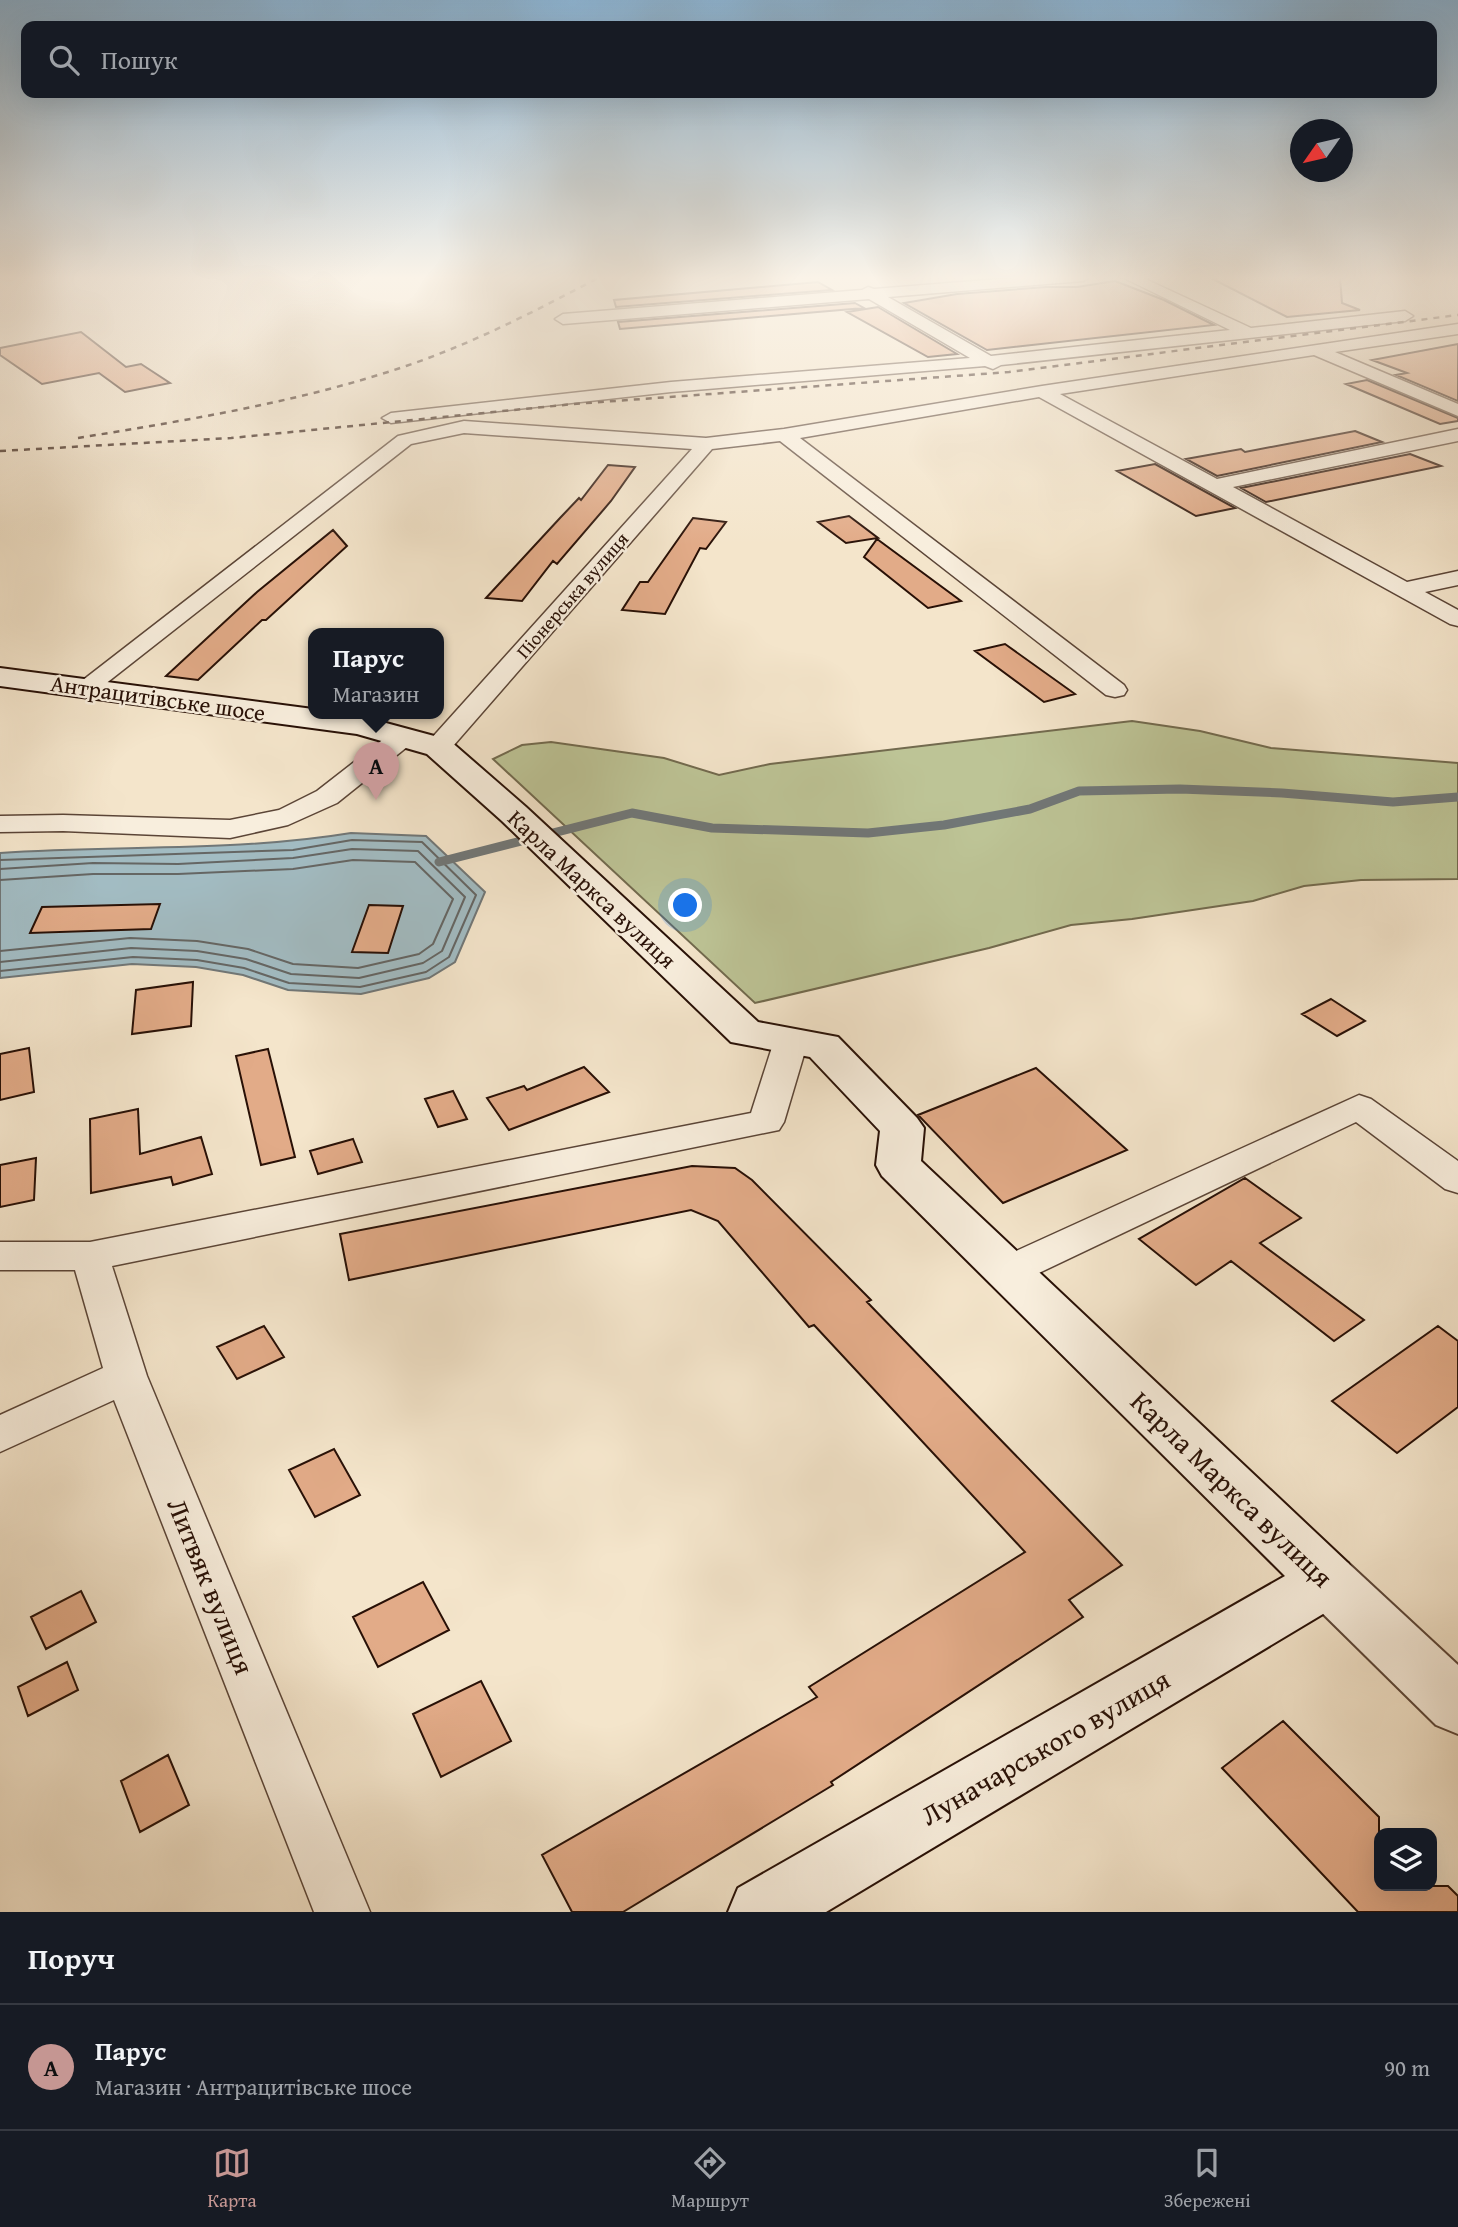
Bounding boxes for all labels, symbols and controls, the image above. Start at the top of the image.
search box [21,21,1437,98]
text: Пошук [101,40,178,79]
icon: search [45,41,83,79]
north arrow [1290,119,1353,182]
street label: Піонерська вулиця [509,525,635,664]
popup [308,628,444,719]
text: Парус [333,638,404,677]
street label: Антрацитівське шосе [49,666,268,729]
text: Магазин [333,677,419,710]
pin: A [353,742,399,800]
street label: Карла Маркса вулиця [501,802,684,976]
your location [668,888,702,922]
street label: Карла Маркса вулиця [1122,1381,1343,1596]
street label: Литвяк вулиця [157,1492,265,1680]
street label: Луначарського вулиця [912,1658,1177,1835]
map controls [1374,1828,1437,1891]
button: layers [1374,1828,1437,1891]
text: Поруч [28,1936,115,1980]
text: Парус [95,2031,166,2070]
text: A [44,2051,58,2084]
text: 90 m [1384,2051,1430,2084]
text: Магазин · Антрацитівське шосе [95,2070,412,2103]
tab: Карта [207,2144,257,2214]
tab: Маршрут [671,2144,749,2214]
tab: Збережені [1164,2144,1251,2214]

